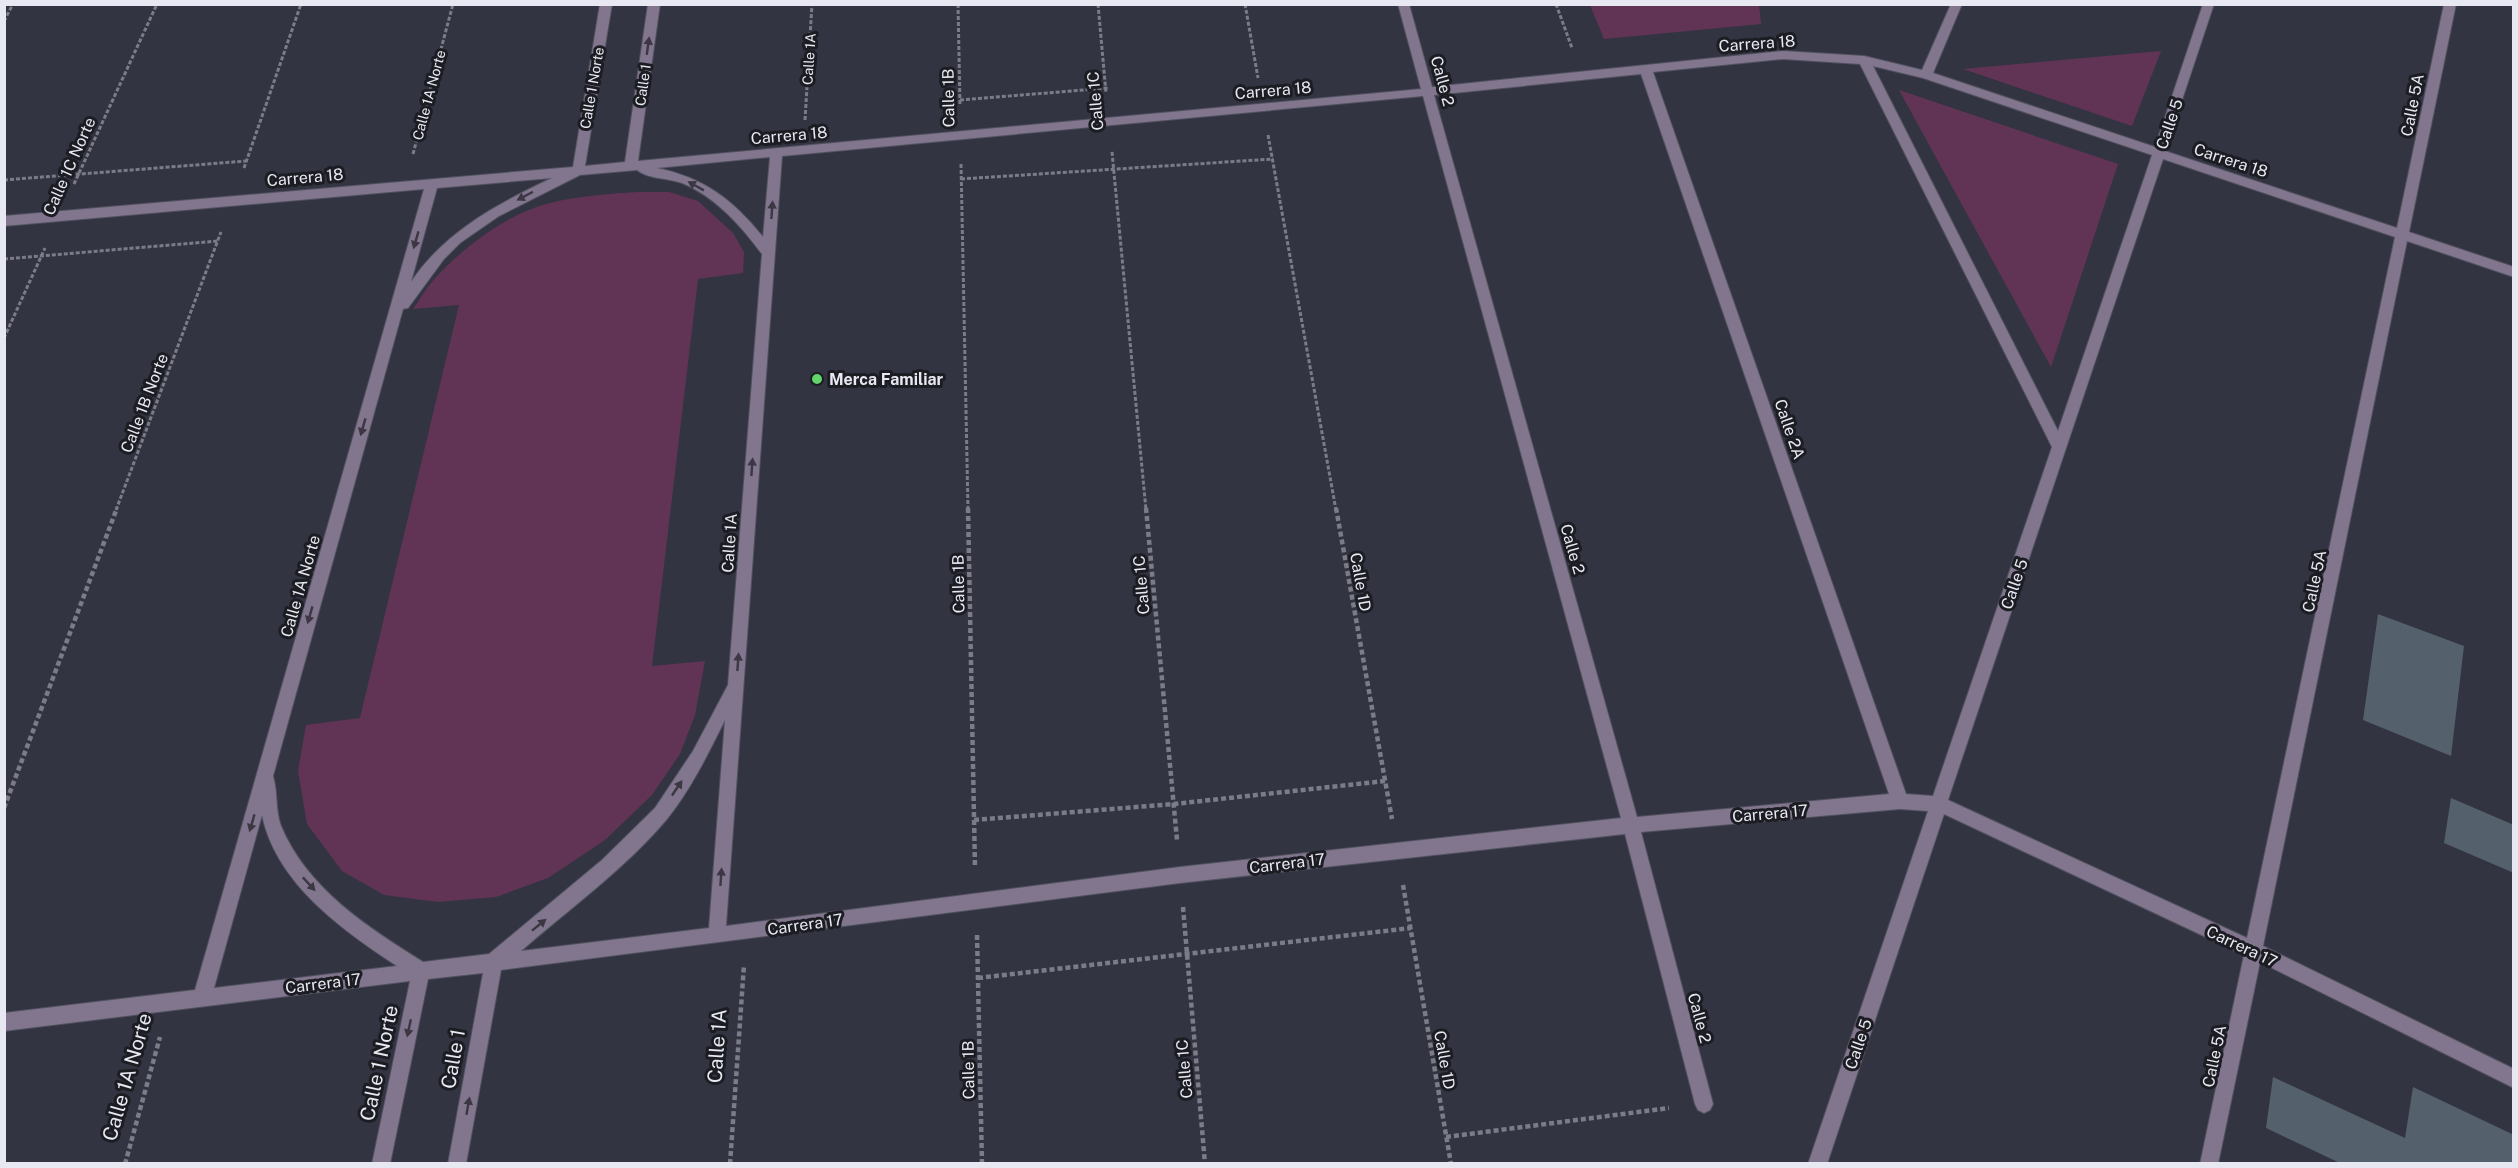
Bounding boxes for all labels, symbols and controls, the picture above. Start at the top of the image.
street label: Carrera 18 [1718,31,1796,56]
street label: Calle 1A [799,32,819,86]
one-way arrow [643,36,653,55]
street label: Calle 1 Norte [577,46,607,130]
street label: Calle 1A Norte [409,48,449,142]
street label: Calle 2 [1427,54,1458,108]
street label: Calle 1 [632,63,654,107]
street label: Calle 1B [938,68,959,128]
street label: Calle 1C [1083,71,1108,131]
street label: Calle 5A [2397,72,2428,138]
street label: Carrera 18 [1234,78,1312,103]
street label: Calle 5 [2152,97,2187,152]
street label: Calle 1C Norte [39,114,100,218]
street label: Carrera 18 [750,123,828,148]
street label: Carrera 18 [2191,140,2270,181]
street label: Carrera 18 [266,165,344,190]
one-way arrow [688,180,704,191]
one-way arrow [516,191,533,201]
one-way arrow [767,200,776,219]
one-way arrow [411,230,421,249]
street label: Calle 1B Norte [117,351,172,456]
place label: Merca Familiar [829,370,944,389]
marker: Merca Familiar [810,372,824,386]
street label: Calle 2A [1770,396,1809,462]
one-way arrow [358,418,368,436]
one-way arrow [748,458,757,477]
street label: Calle 1A [718,513,741,573]
street label: Calle 2 [1556,522,1589,576]
street label: Calle 1A Norte [277,533,324,639]
street label: Calle 5A [2299,548,2330,614]
street label: Calle 1D [1346,551,1375,613]
street label: Calle 1B [948,554,969,614]
street label: Calle 1C [1129,555,1154,615]
street label: Calle 5 [1997,557,2032,612]
one-way arrow [305,606,315,624]
one-way arrow [733,652,743,671]
one-way arrow [672,780,683,797]
street label: Carrera 17 [1731,801,1809,826]
one-way arrow [246,814,256,832]
street label: Carrera 17 [1248,849,1326,878]
one-way arrow [717,867,726,886]
one-way arrow [302,877,316,892]
street label: Carrera 17 [766,910,844,939]
one-way arrow [531,919,546,932]
street label: Carrera 17 [2203,922,2280,971]
street label: Carrera 17 [284,969,362,998]
street label: Calle 2 [1684,991,1715,1045]
street label: Calle 1 Norte [355,1003,403,1123]
street label: Calle 1A [702,1008,732,1084]
street label: Calle 1A Norte [97,1010,157,1144]
street label: Calle 5 [1841,1017,1876,1072]
one-way arrow [404,1019,414,1037]
street label: Calle 5A [2199,1023,2230,1089]
street label: Calle 1 [436,1027,470,1091]
street label: Calle 1D [1430,1029,1459,1091]
street label: Calle 1C [1172,1039,1197,1099]
street label: Calle 1B [958,1040,979,1100]
one-way arrow [463,1096,472,1115]

